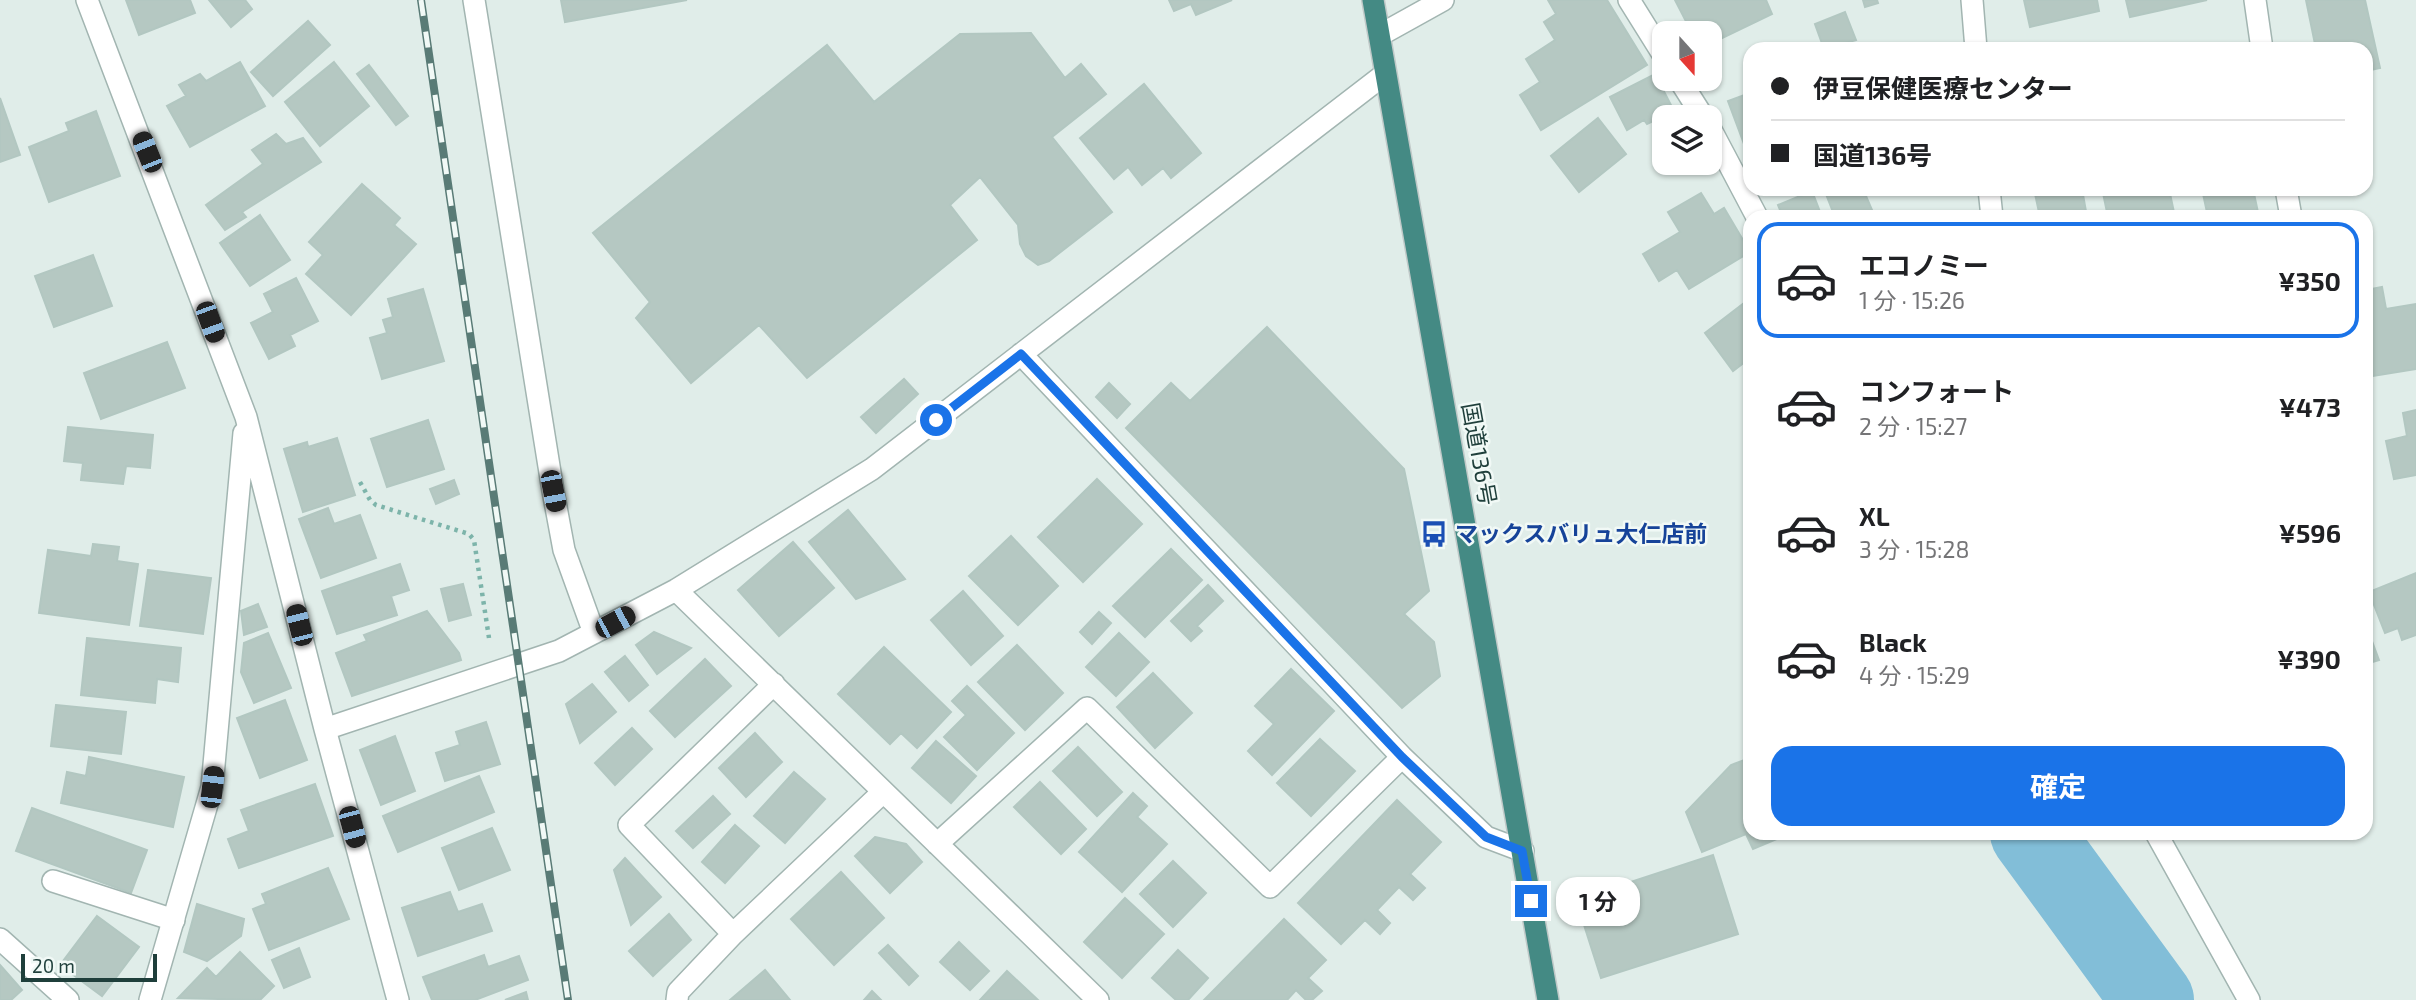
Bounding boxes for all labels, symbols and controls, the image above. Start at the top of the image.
north arrow [1652,21,1722,91]
map controls [1652,21,1722,175]
text: 伊豆保健医療センター [1813,72,2073,103]
button: layers [1652,105,1722,175]
car [130,129,165,175]
text: 国道136号 [1813,139,1932,170]
icon: car [1775,249,1838,312]
text: エコノミー [1859,249,1989,280]
text: ¥350 [2278,265,2341,296]
text: 1 分 · 15:26 [1859,286,1965,314]
car [193,299,228,345]
icon: car [1775,375,1838,438]
text: コンフォート [1859,375,2014,406]
text: ¥473 [2279,391,2341,422]
street label: 国道136号 [1457,400,1503,508]
route start [920,404,952,436]
text: 2 分 · 15:27 [1859,412,1967,440]
car [539,468,568,514]
text: XL [1859,500,1890,531]
icon: car [1775,501,1838,564]
text: ¥596 [2279,517,2341,548]
bus stop icon: マックスバリュ大仁店前 [1419,519,1449,549]
place label: マックスバリュ大仁店前 [1455,519,1707,547]
text: 3 分 · 15:28 [1859,535,1969,563]
car [284,602,315,648]
car [592,603,639,641]
text: Black [1859,626,1927,657]
icon: car [1775,627,1838,690]
text: ¥390 [2277,643,2341,674]
text: 4 分 · 15:29 [1859,661,1970,689]
button: 確定 [1771,746,2345,826]
car [200,765,225,809]
car [337,804,368,850]
callout: 1 分 [1556,876,1640,926]
route end [1515,885,1547,917]
text: 1 分 [1579,887,1617,915]
scale bar [21,951,158,983]
text: 20 m [32,954,75,977]

